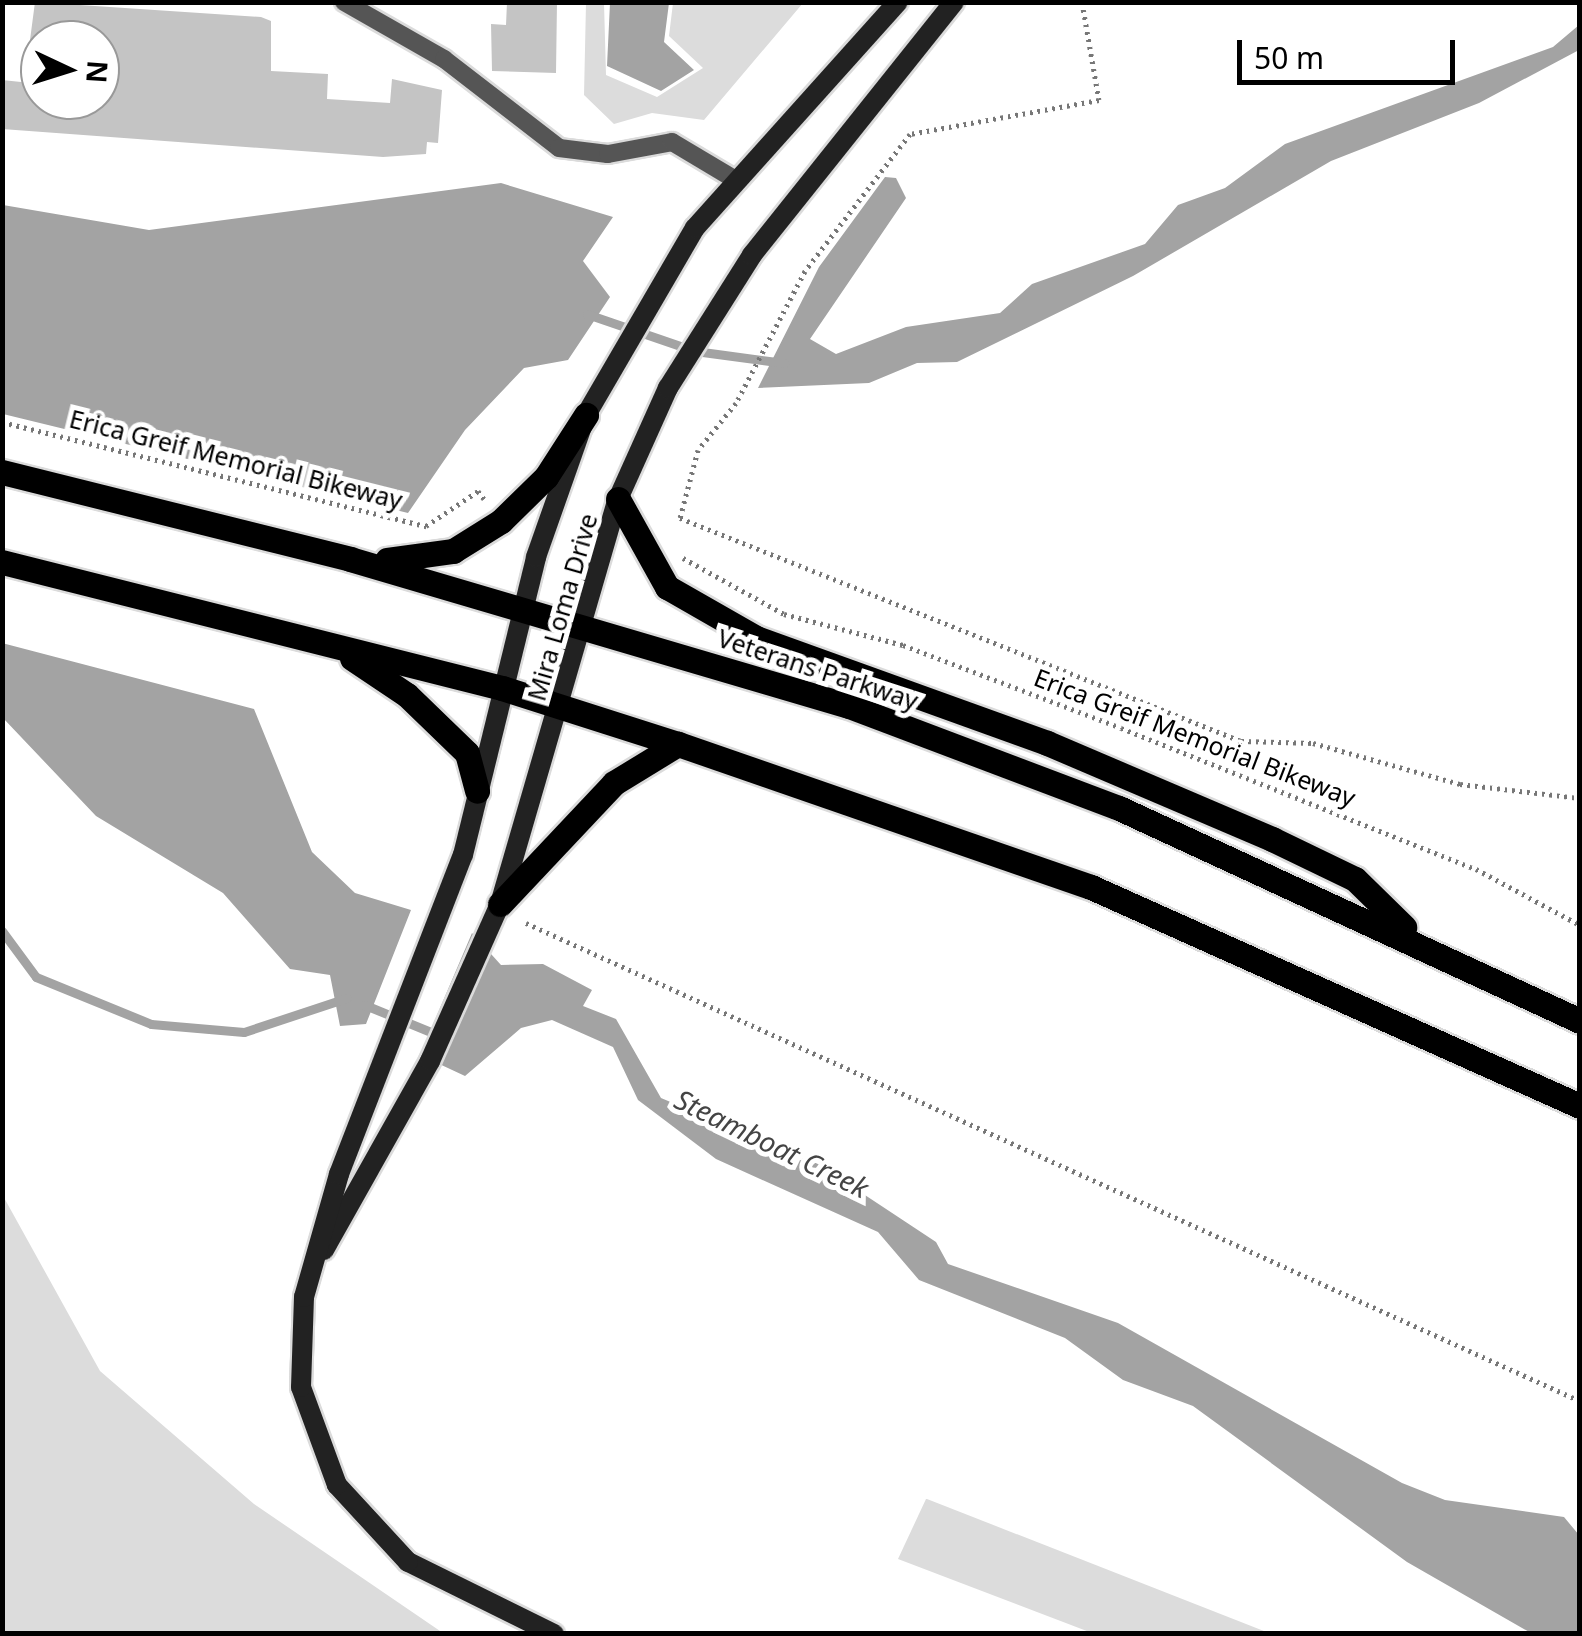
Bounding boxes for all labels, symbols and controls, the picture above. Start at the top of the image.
north arrow [20,20,120,120]
scale bar [1242,20,1460,82]
text: 50 m [1254,37,1324,78]
text: N [78,59,118,85]
street label: Erica Greif Memorial Bikeway [66,403,406,515]
street label: Mira Loma Drive [521,510,603,704]
street label: Veterans Parkway [714,622,922,716]
street label: Erica Greif Memorial Bikeway [1030,662,1360,812]
water label: Steamboat Creek [670,1082,874,1204]

